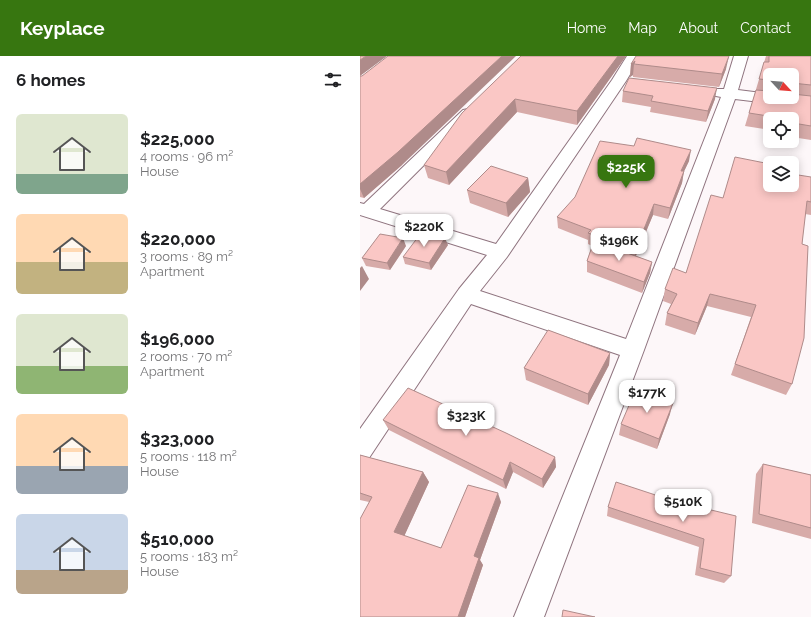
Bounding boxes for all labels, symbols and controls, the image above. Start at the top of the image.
text: Keyplace [20,17,105,39]
text: Home [567,20,606,36]
text: Map [628,20,657,36]
text: About [679,20,718,36]
text: Contact [740,20,791,36]
north arrow [763,68,799,104]
map controls [763,68,799,192]
icon: filters [322,69,344,91]
text: 6 homes [16,70,85,90]
button: locate [763,112,799,148]
text: $225,000 [140,129,215,149]
icon: home [48,130,96,178]
text: 4 rooms · 96 m² [140,149,233,164]
pin: $225K [598,155,654,189]
button: layers [763,156,799,192]
text: $225K [607,160,645,175]
text: House [140,164,179,179]
pin: $220K [396,214,452,248]
text: $220K [404,219,444,234]
pin: $196K [591,228,647,262]
text: $220,000 [140,229,216,249]
icon: home [48,230,96,278]
text: $196K [600,233,638,248]
text: 3 rooms · 89 m² [140,249,233,264]
text: Apartment [140,264,204,279]
text: $196,000 [140,329,215,349]
icon: home [48,330,96,378]
text: 2 rooms · 70 m² [140,349,232,364]
text: Apartment [140,364,204,379]
pin: $177K [619,380,675,414]
text: $177K [628,385,666,400]
pin: $323K [438,403,494,437]
text: $323K [447,408,485,423]
text: $323,000 [140,429,215,449]
icon: home [48,430,96,478]
text: 5 rooms · 118 m² [140,449,237,464]
text: House [140,464,179,479]
pin: $510K [655,489,711,523]
text: $510K [664,494,702,509]
text: $510,000 [140,529,214,549]
icon: home [48,530,96,578]
text: 5 rooms · 183 m² [140,549,238,564]
text: House [140,564,179,579]

